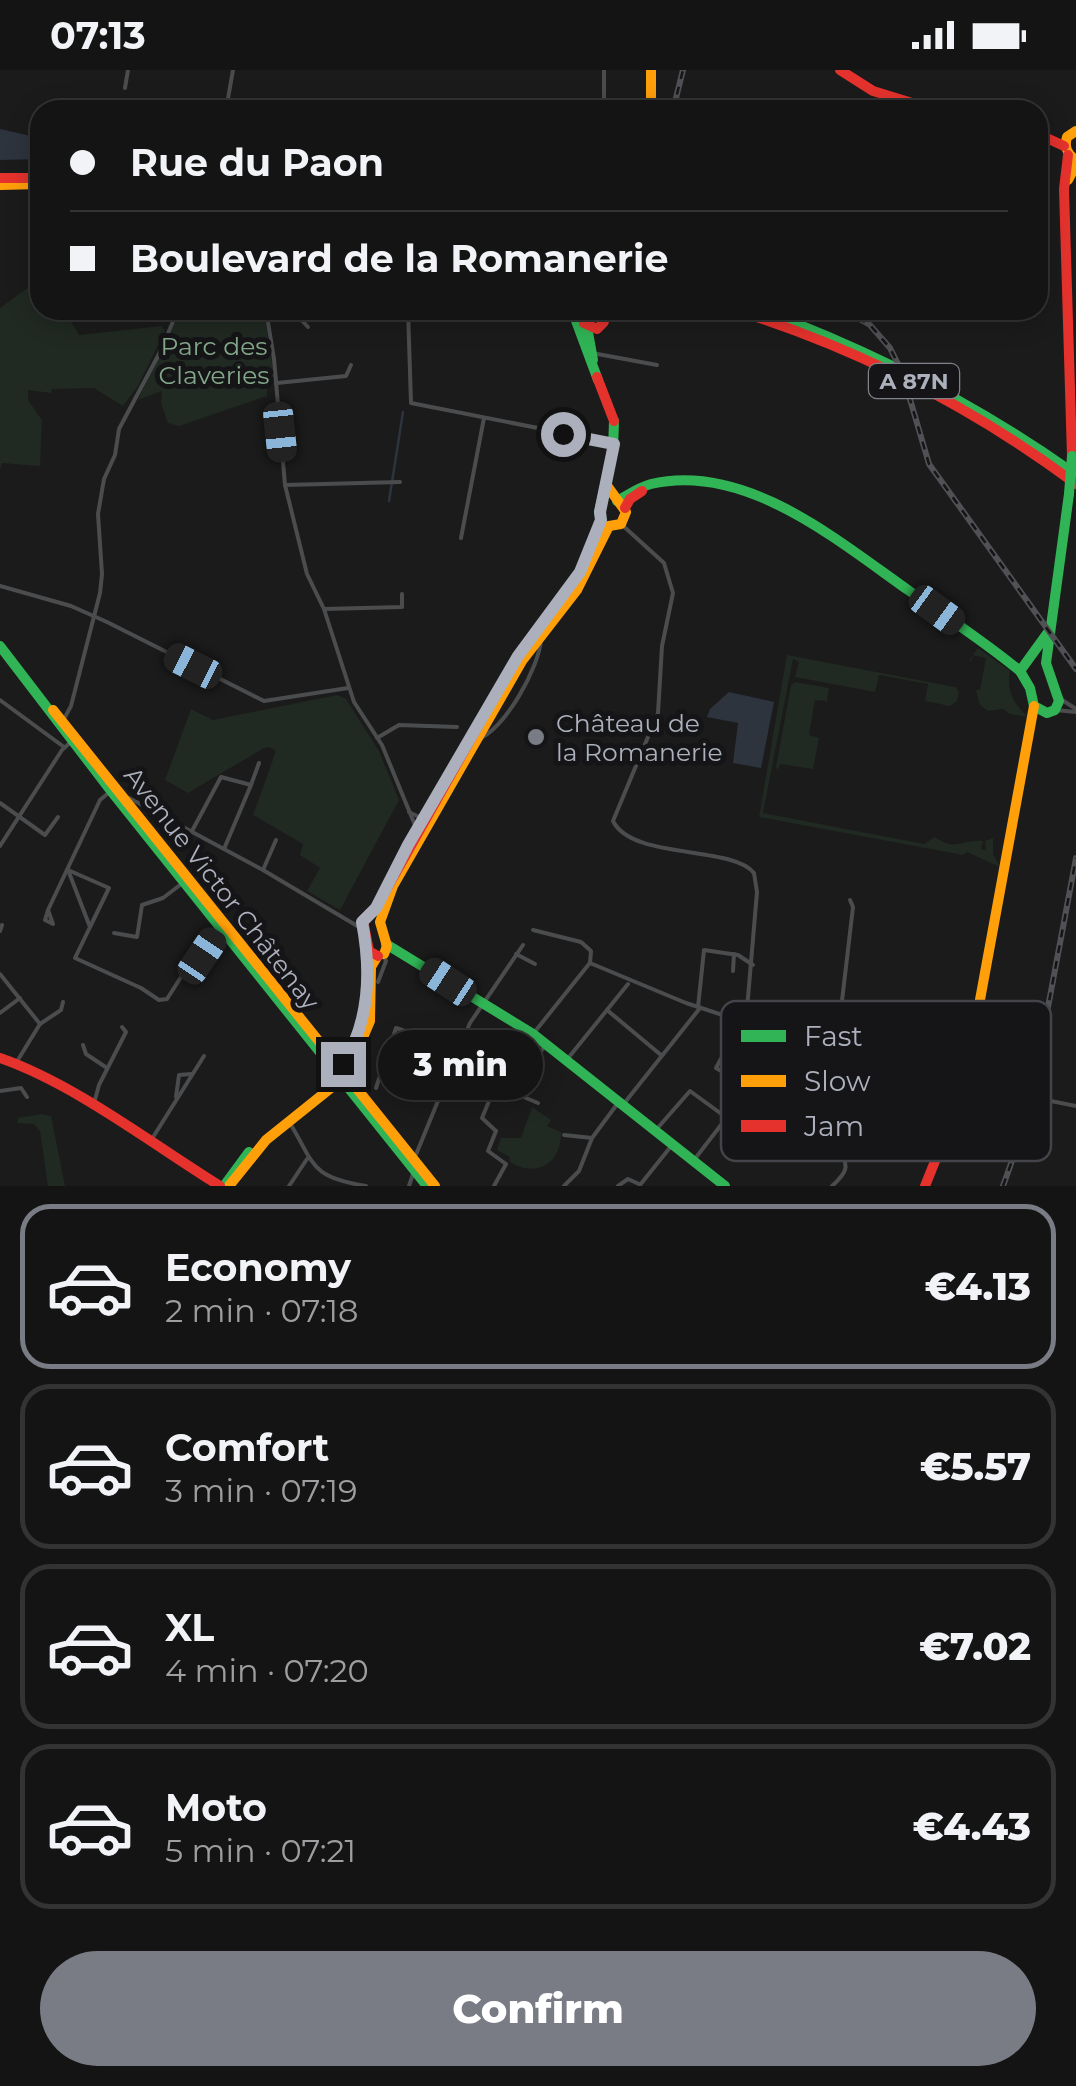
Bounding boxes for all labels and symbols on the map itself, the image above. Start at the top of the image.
park label: Parc des Claveries [158,331,270,390]
road number: A 87N [869,364,959,398]
car [262,401,298,463]
route start [541,412,586,457]
car [904,580,970,640]
car [159,639,227,693]
place label: Château de la Romanerie [556,708,723,767]
marker: Château de la Romanerie [525,726,547,748]
street label: Avenue Victor Châtenay [118,761,326,1016]
car [173,923,231,989]
car [415,953,481,1011]
legend [721,1001,1051,1161]
text: Fast [804,1019,863,1053]
callout: 3 min [378,1029,543,1099]
route end [321,1042,366,1087]
text: Slow [804,1064,871,1098]
text: Jam [803,1109,864,1143]

